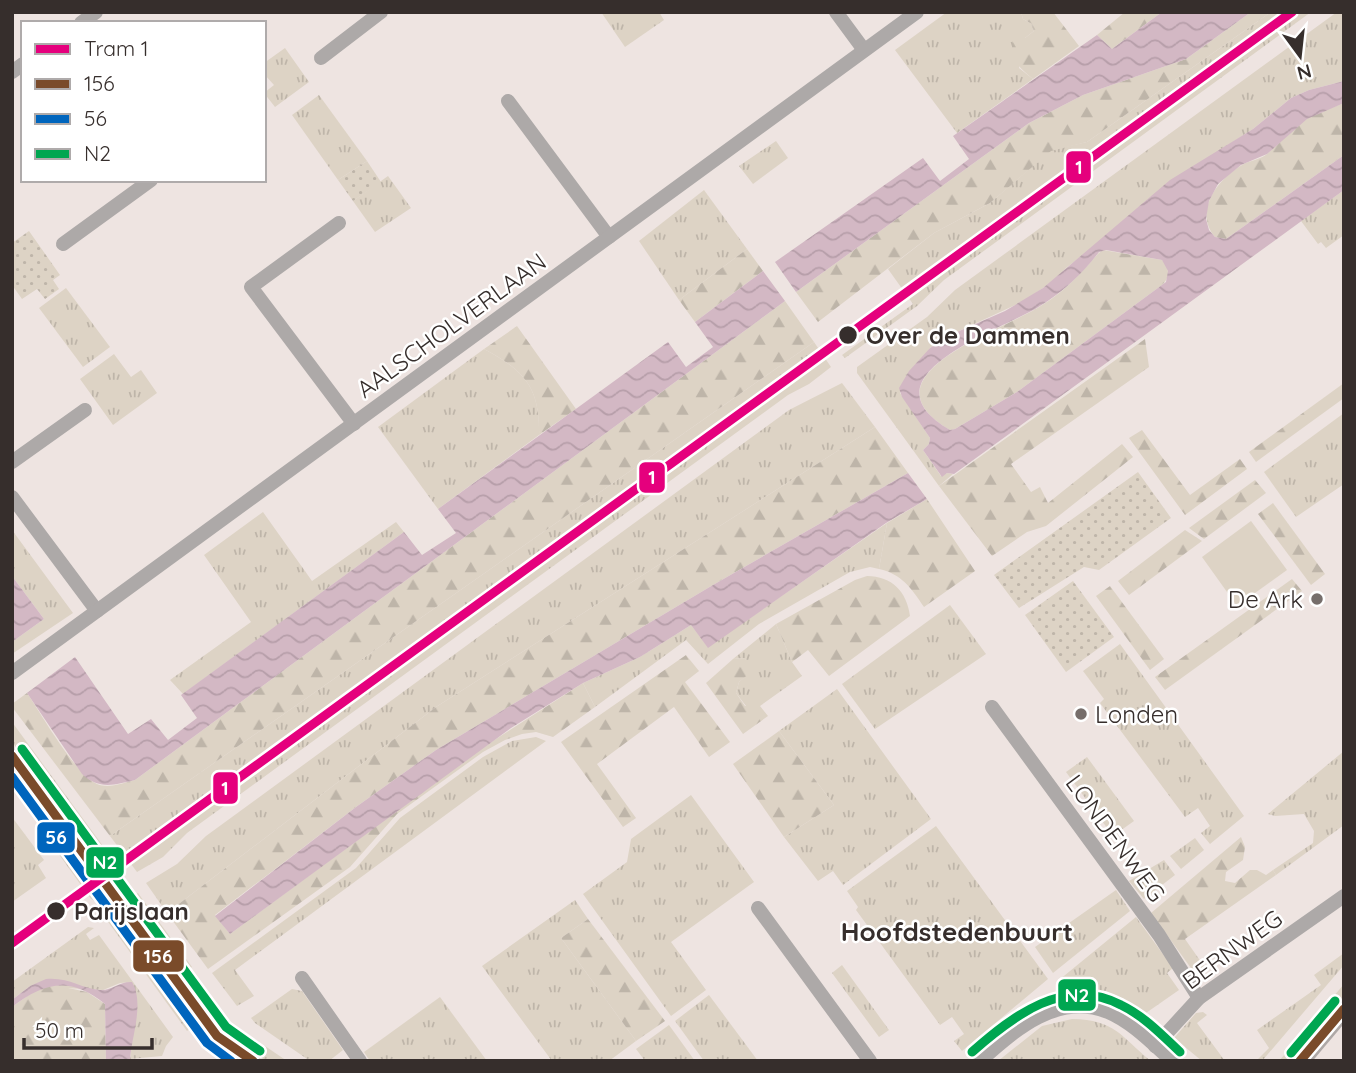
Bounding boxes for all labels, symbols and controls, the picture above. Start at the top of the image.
legend [21,21,266,182]
north arrow [1265,21,1335,91]
text: Tram 1 [84,35,149,61]
text: N [1295,59,1314,86]
text: 156 [84,70,115,96]
text: 56 [84,105,107,131]
text: N2 [84,140,111,166]
line badge: 1 [1065,150,1092,184]
text: 1 [1075,155,1083,179]
street label: AALSCHOLVERLAAN [350,246,552,404]
place label: Over de Dammen [866,320,1070,350]
marker: Over de Dammen [837,324,859,346]
line badge: 1 [638,461,666,494]
text: 1 [648,465,656,489]
place label: De Ark [1228,584,1303,614]
marker: De Ark [1309,591,1325,607]
place label: Londen [1095,699,1178,729]
marker: Londen [1073,706,1089,722]
street label: LONDENWEG [1060,768,1172,908]
line badge: 1 [212,771,239,805]
text: 1 [221,776,229,800]
line badge: 56 [36,821,76,854]
text: 56 [45,825,67,849]
line badge: N2 [85,846,125,879]
text: N2 [93,850,117,874]
place label: Parijslaan [74,896,189,926]
marker: Parijslaan [45,900,67,922]
street label: BERNWEG [1176,903,1288,995]
district label: Hoofdstedenbuurt [841,915,1073,948]
line badge: 156 [132,939,185,973]
text: 156 [144,944,172,968]
line badge: N2 [1057,978,1097,1012]
text: N2 [1065,983,1089,1007]
scale bar [24,1006,152,1050]
text: 50 m [35,1017,84,1043]

